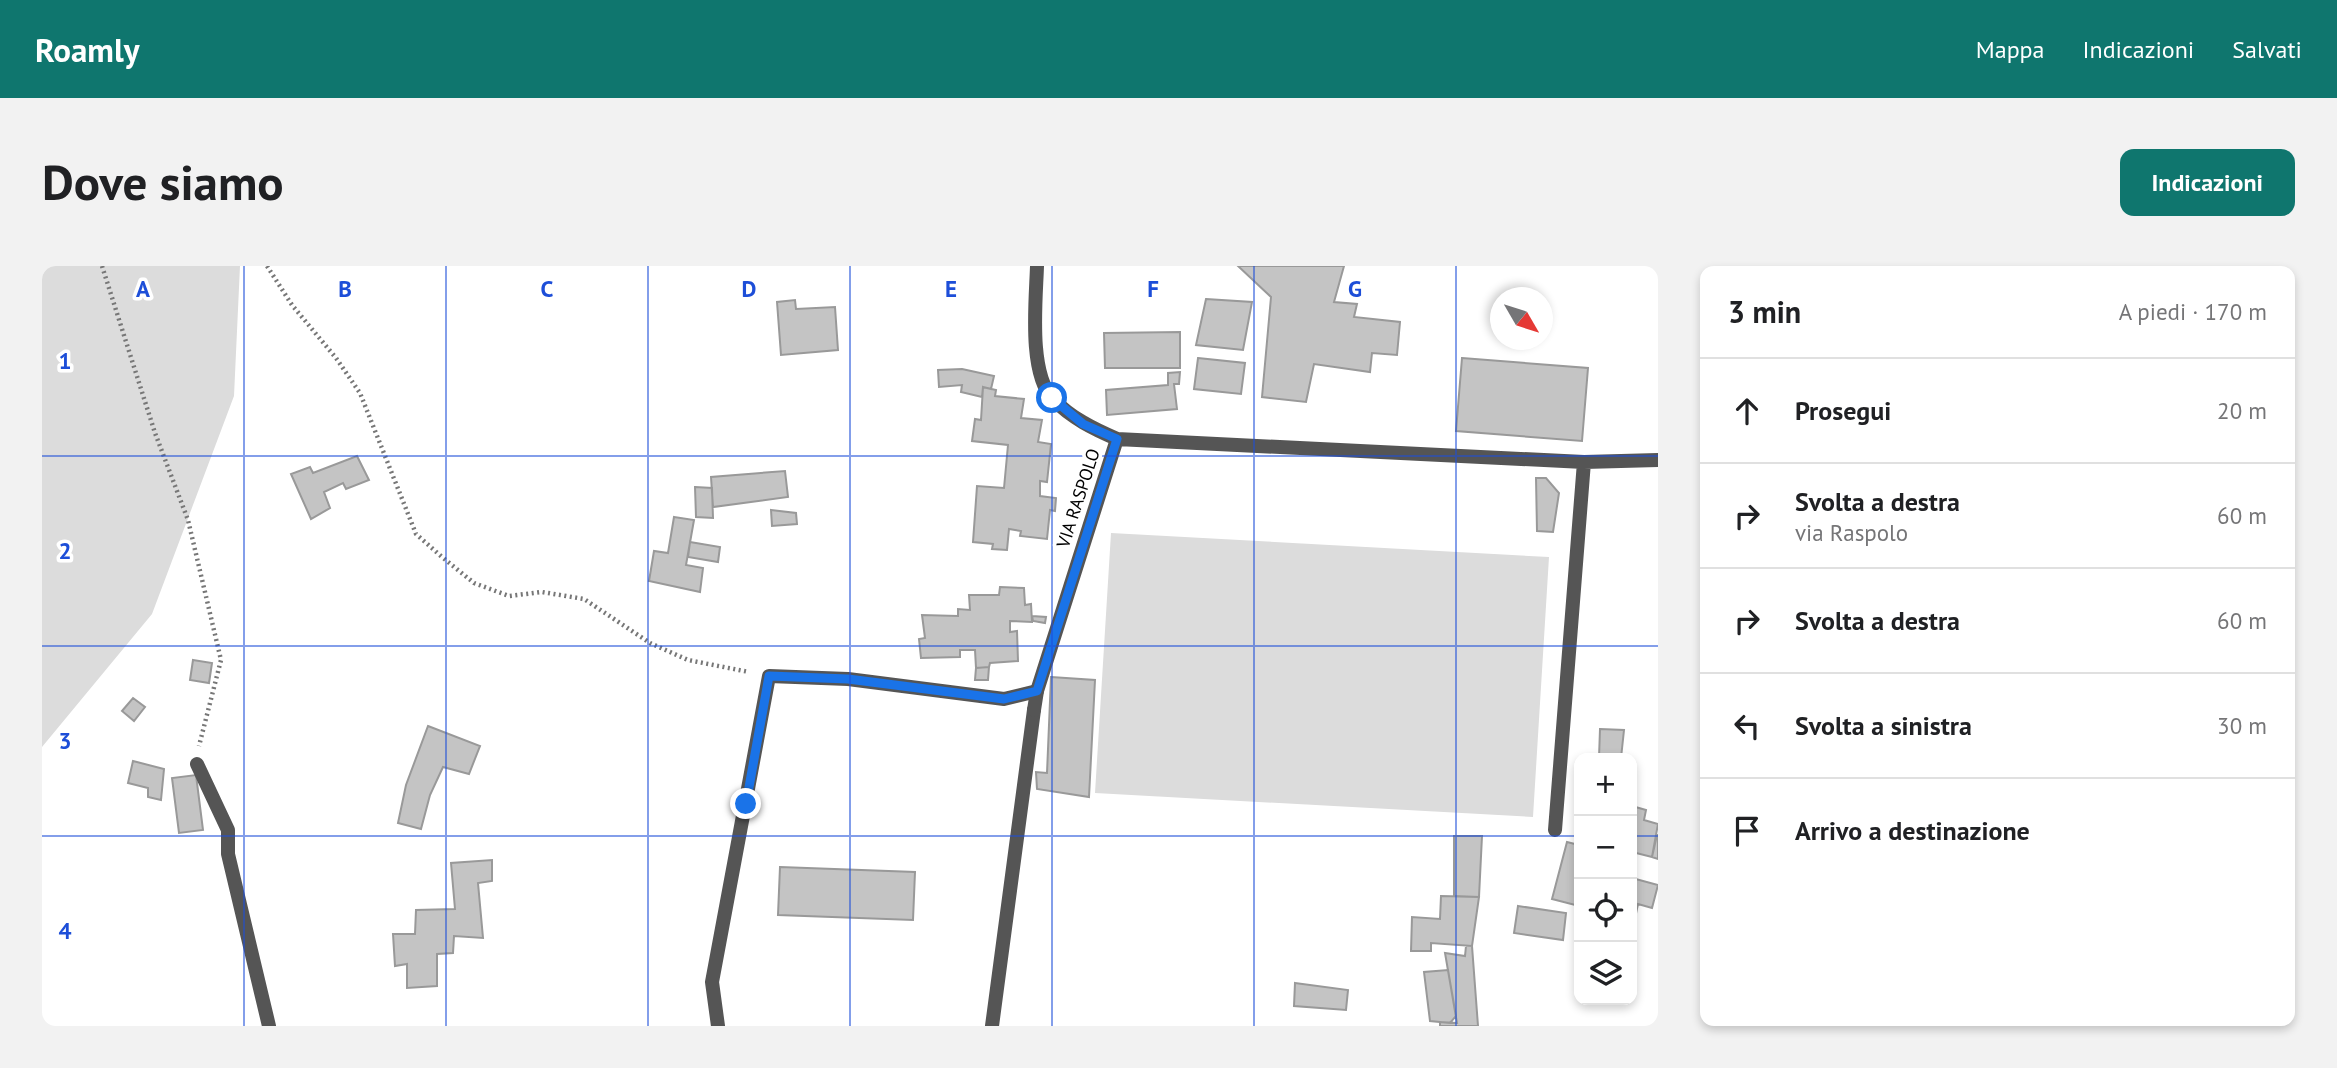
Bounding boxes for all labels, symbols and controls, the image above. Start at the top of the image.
text: Roamly [35,28,139,71]
text: Mappa [1976,34,2045,65]
text: Indicazioni [2083,34,2194,65]
text: Salvati [2232,34,2302,65]
button: Indicazioni [2120,149,2295,216]
text: Dove siamo [42,150,284,214]
text: A [136,274,150,303]
text: B [338,274,352,303]
text: C [541,274,554,303]
text: D [742,274,756,303]
text: E [945,274,957,303]
text: F [1147,274,1159,303]
text: G [1348,274,1362,303]
north arrow [1490,287,1553,350]
text: 3 min [1728,292,1801,331]
text: A piedi · 170 m [2119,297,2267,326]
text: 1 [58,346,72,375]
route start [1036,382,1067,413]
icon: ahead [1728,392,1766,430]
text: Prosegui [1795,394,1891,427]
text: 20 m [2217,396,2267,425]
street label: VIA RASPOLO [1051,446,1105,551]
text: Svolta a destra [1795,485,1960,518]
icon: right [1728,497,1766,535]
text: 60 m [2217,501,2267,530]
text: via Raspolo [1795,518,1908,547]
text: 2 [58,536,72,565]
icon: right [1728,602,1766,640]
text: Svolta a destra [1795,604,1960,637]
text: 60 m [2217,606,2267,635]
icon: left [1728,707,1766,745]
text: Svolta a sinistra [1795,709,1972,742]
text: 30 m [2217,711,2267,740]
text: 3 [58,726,72,755]
map controls [1574,753,1637,1005]
button: + [1574,753,1637,816]
route end [730,788,761,819]
icon: arrive [1728,812,1766,850]
text: Arrivo a destinazione [1795,814,2030,847]
button: − [1574,816,1637,879]
button: locate [1574,879,1637,942]
text: 4 [58,916,72,945]
button: layers [1574,942,1637,1005]

